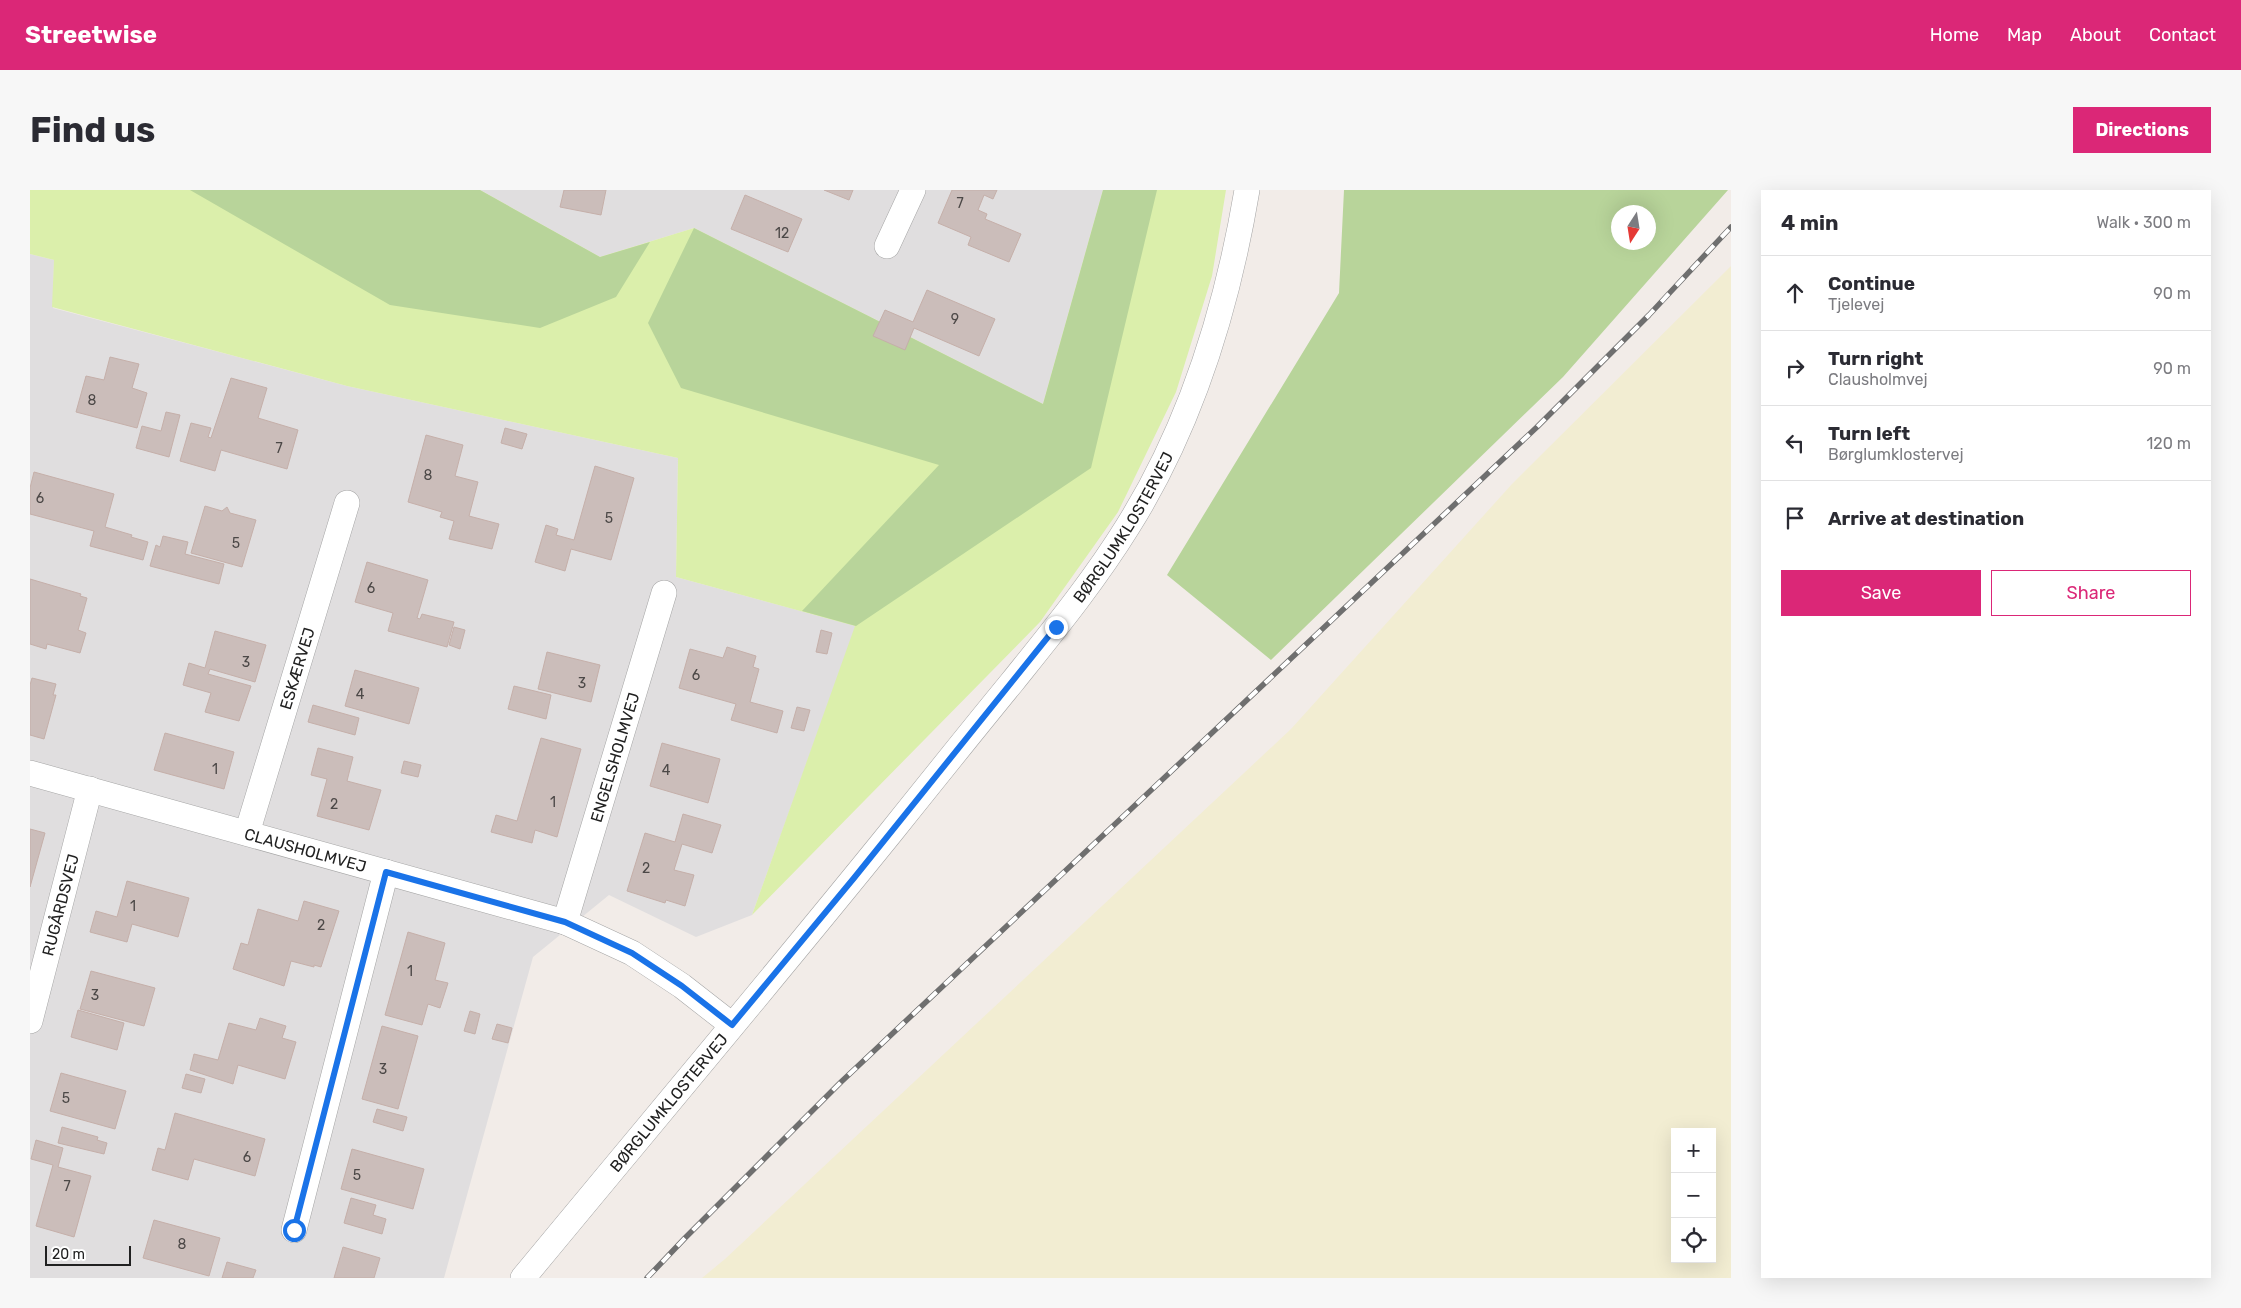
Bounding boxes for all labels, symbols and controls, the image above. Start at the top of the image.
text: Streetwise [25,21,157,49]
text: Home [1930,24,1979,46]
text: Map [2007,24,2042,46]
text: About [2070,24,2121,46]
text: Contact [2149,24,2216,46]
button: Directions [2073,107,2211,153]
text: Find us [30,109,155,151]
house number: 7 [956,195,964,212]
north arrow [1611,205,1656,250]
text: 4 min [1781,210,1839,235]
text: Walk · 300 m [2097,213,2191,232]
house number: 12 [775,225,789,242]
text: Continue [1828,272,1915,295]
icon: ahead [1781,279,1809,307]
text: 90 m [2153,284,2191,303]
text: Tjelevej [1828,295,1884,314]
house number: 9 [951,311,959,328]
text: Turn right [1828,347,1923,370]
icon: right [1781,354,1809,382]
text: 90 m [2153,359,2191,378]
text: Clausholmvej [1828,370,1928,389]
house number: 8 [88,392,97,409]
text: Turn left [1828,422,1910,445]
icon: left [1781,429,1809,457]
text: 120 m [2146,434,2191,453]
house number: 7 [275,440,283,457]
text: Børglumklostervej [1828,445,1963,464]
street label: BØRGLUMKLOSTERVEJ [1069,449,1177,606]
house number: 8 [424,467,433,484]
house number: 6 [36,490,44,507]
icon: arrive [1781,504,1809,532]
text: Arrive at destination [1828,507,2024,530]
house number: 5 [605,510,613,527]
house number: 5 [232,535,240,552]
button: Save [1781,570,1981,616]
button: Share [1991,570,2191,616]
house number: 6 [367,580,375,597]
route end [1045,616,1068,639]
street label: ESKÆRVEJ [276,625,318,712]
house number: 3 [242,654,250,671]
house number: 6 [692,667,700,684]
house number: 3 [578,675,586,692]
house number: 4 [356,686,365,703]
street label: ENGELSHOLMVEJ [586,690,643,825]
house number: 1 [212,761,218,778]
house number: 4 [662,762,671,779]
house number: 1 [550,794,556,811]
house number: 2 [330,796,338,813]
street label: CLAUSHOLMVEJ [242,824,369,876]
street label: RUGÅRDSVEJ [38,852,82,958]
house number: 2 [642,860,650,877]
house number: 1 [130,898,136,915]
house number: 2 [317,917,325,934]
house number: 1 [407,963,413,980]
house number: 3 [91,987,99,1004]
street label: BØRGLUMKLOSTERVEJ [606,1029,732,1176]
house number: 3 [379,1061,387,1078]
house number: 5 [62,1090,70,1107]
map controls [1671,1128,1716,1263]
button: + [1671,1128,1716,1173]
house number: 6 [243,1149,251,1166]
house number: 5 [353,1167,361,1184]
button: − [1671,1173,1716,1218]
house number: 7 [63,1178,71,1195]
button: locate [1671,1218,1716,1263]
route start [283,1219,306,1242]
house number: 8 [178,1236,187,1253]
scale bar [45,1243,131,1266]
text: 20 m [52,1246,85,1263]

